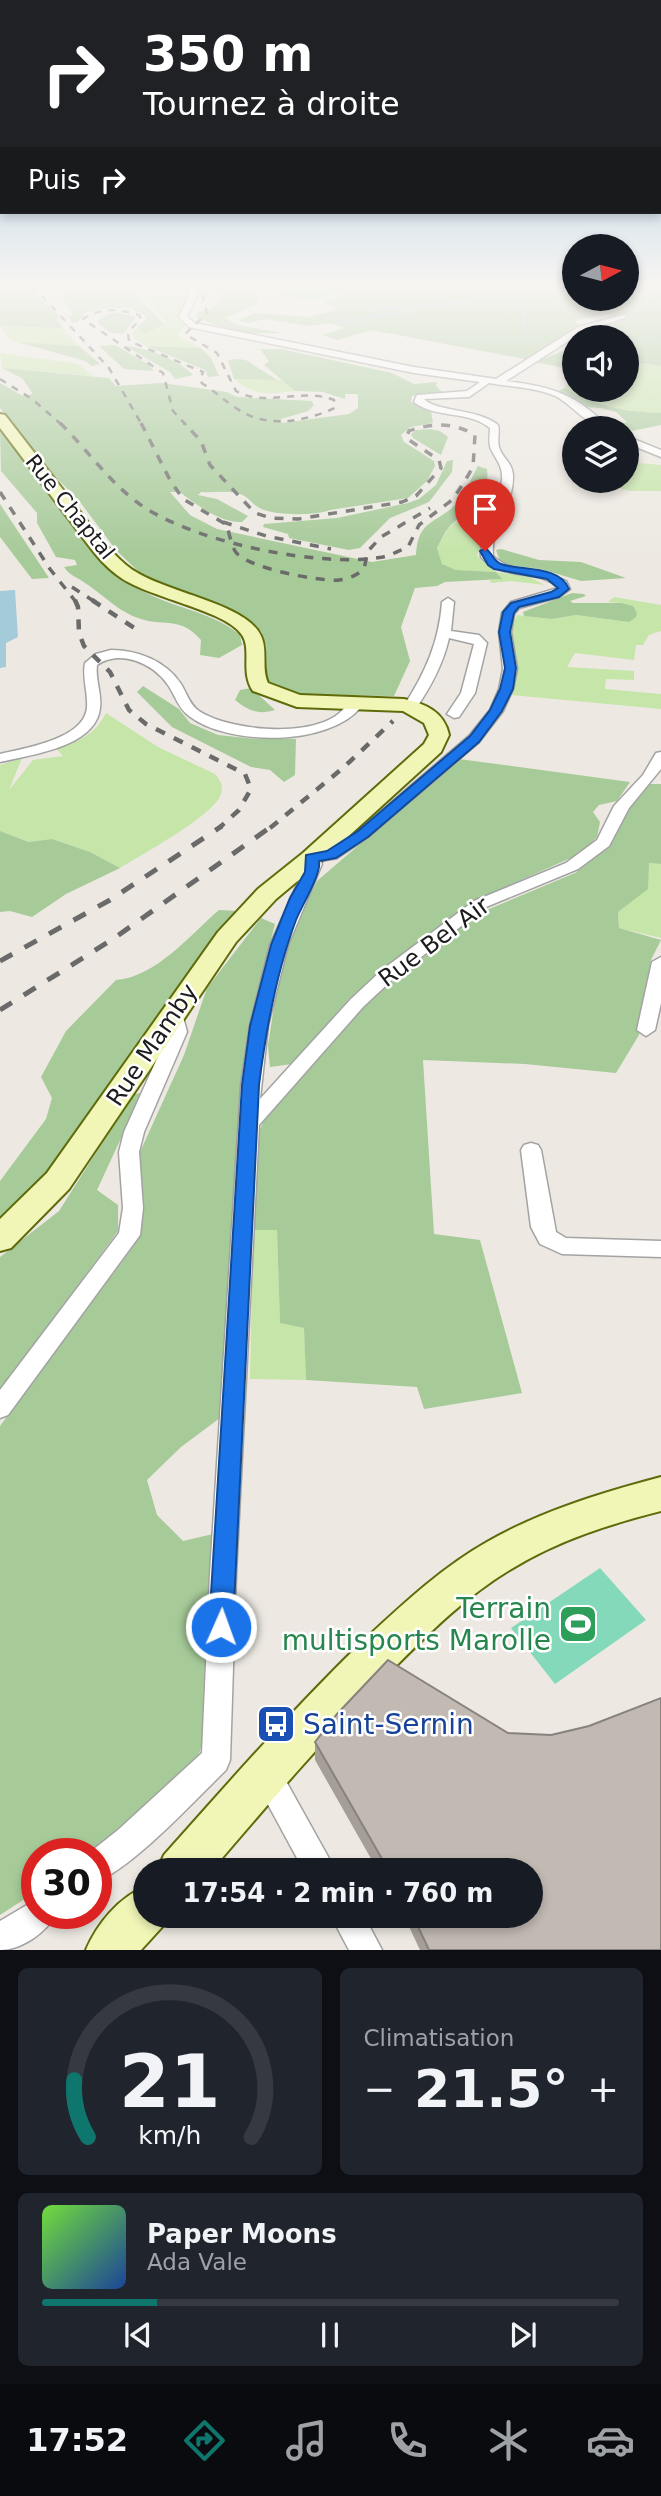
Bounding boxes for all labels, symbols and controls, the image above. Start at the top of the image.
text: 350 m [143,26,313,83]
icon: right [28,28,119,119]
text: Tournez à droite [143,85,400,123]
icon: right [94,161,132,199]
text: Puis [28,165,80,195]
north arrow [562,234,639,312]
map controls [562,234,639,493]
button: sound [562,325,639,402]
button: layers [562,416,639,493]
street label: Rue Chaptal [21,450,119,564]
pin [455,479,515,551]
icon: arrive [466,490,504,528]
street label: Rue Bel Air [373,891,495,993]
street label: Rue Mamby [101,979,203,1111]
position arrow [184,1590,258,1664]
place label: Terrain multisports Marolle [282,1592,551,1657]
sports icon: Terrain multisports Marolle [557,1603,599,1645]
bus stop icon: Saint-Sernin [255,1703,297,1745]
place label: Saint-Sernin [303,1708,474,1741]
speed limit sign: 30 [21,1838,112,1929]
text: 17:54 · 2 min · 760 m [183,1878,493,1908]
text: Climatisation [364,2025,514,2051]
text: 21 [119,2040,220,2125]
text: 21.5° [414,2059,568,2119]
text: − [364,2067,395,2111]
text: + [587,2067,619,2111]
text: km/h [138,2121,201,2150]
text: Paper Moons [147,2219,337,2249]
text: Ada Vale [147,2249,247,2275]
icon: previous [119,2316,157,2354]
icon: pause [311,2316,349,2354]
icon: next [504,2316,542,2354]
icon: directions [180,2416,229,2465]
icon: music [282,2416,331,2465]
icon: phone [383,2416,432,2465]
icon: climate [484,2416,533,2465]
icon: car [586,2416,635,2465]
text: 17:52 [26,2421,128,2459]

